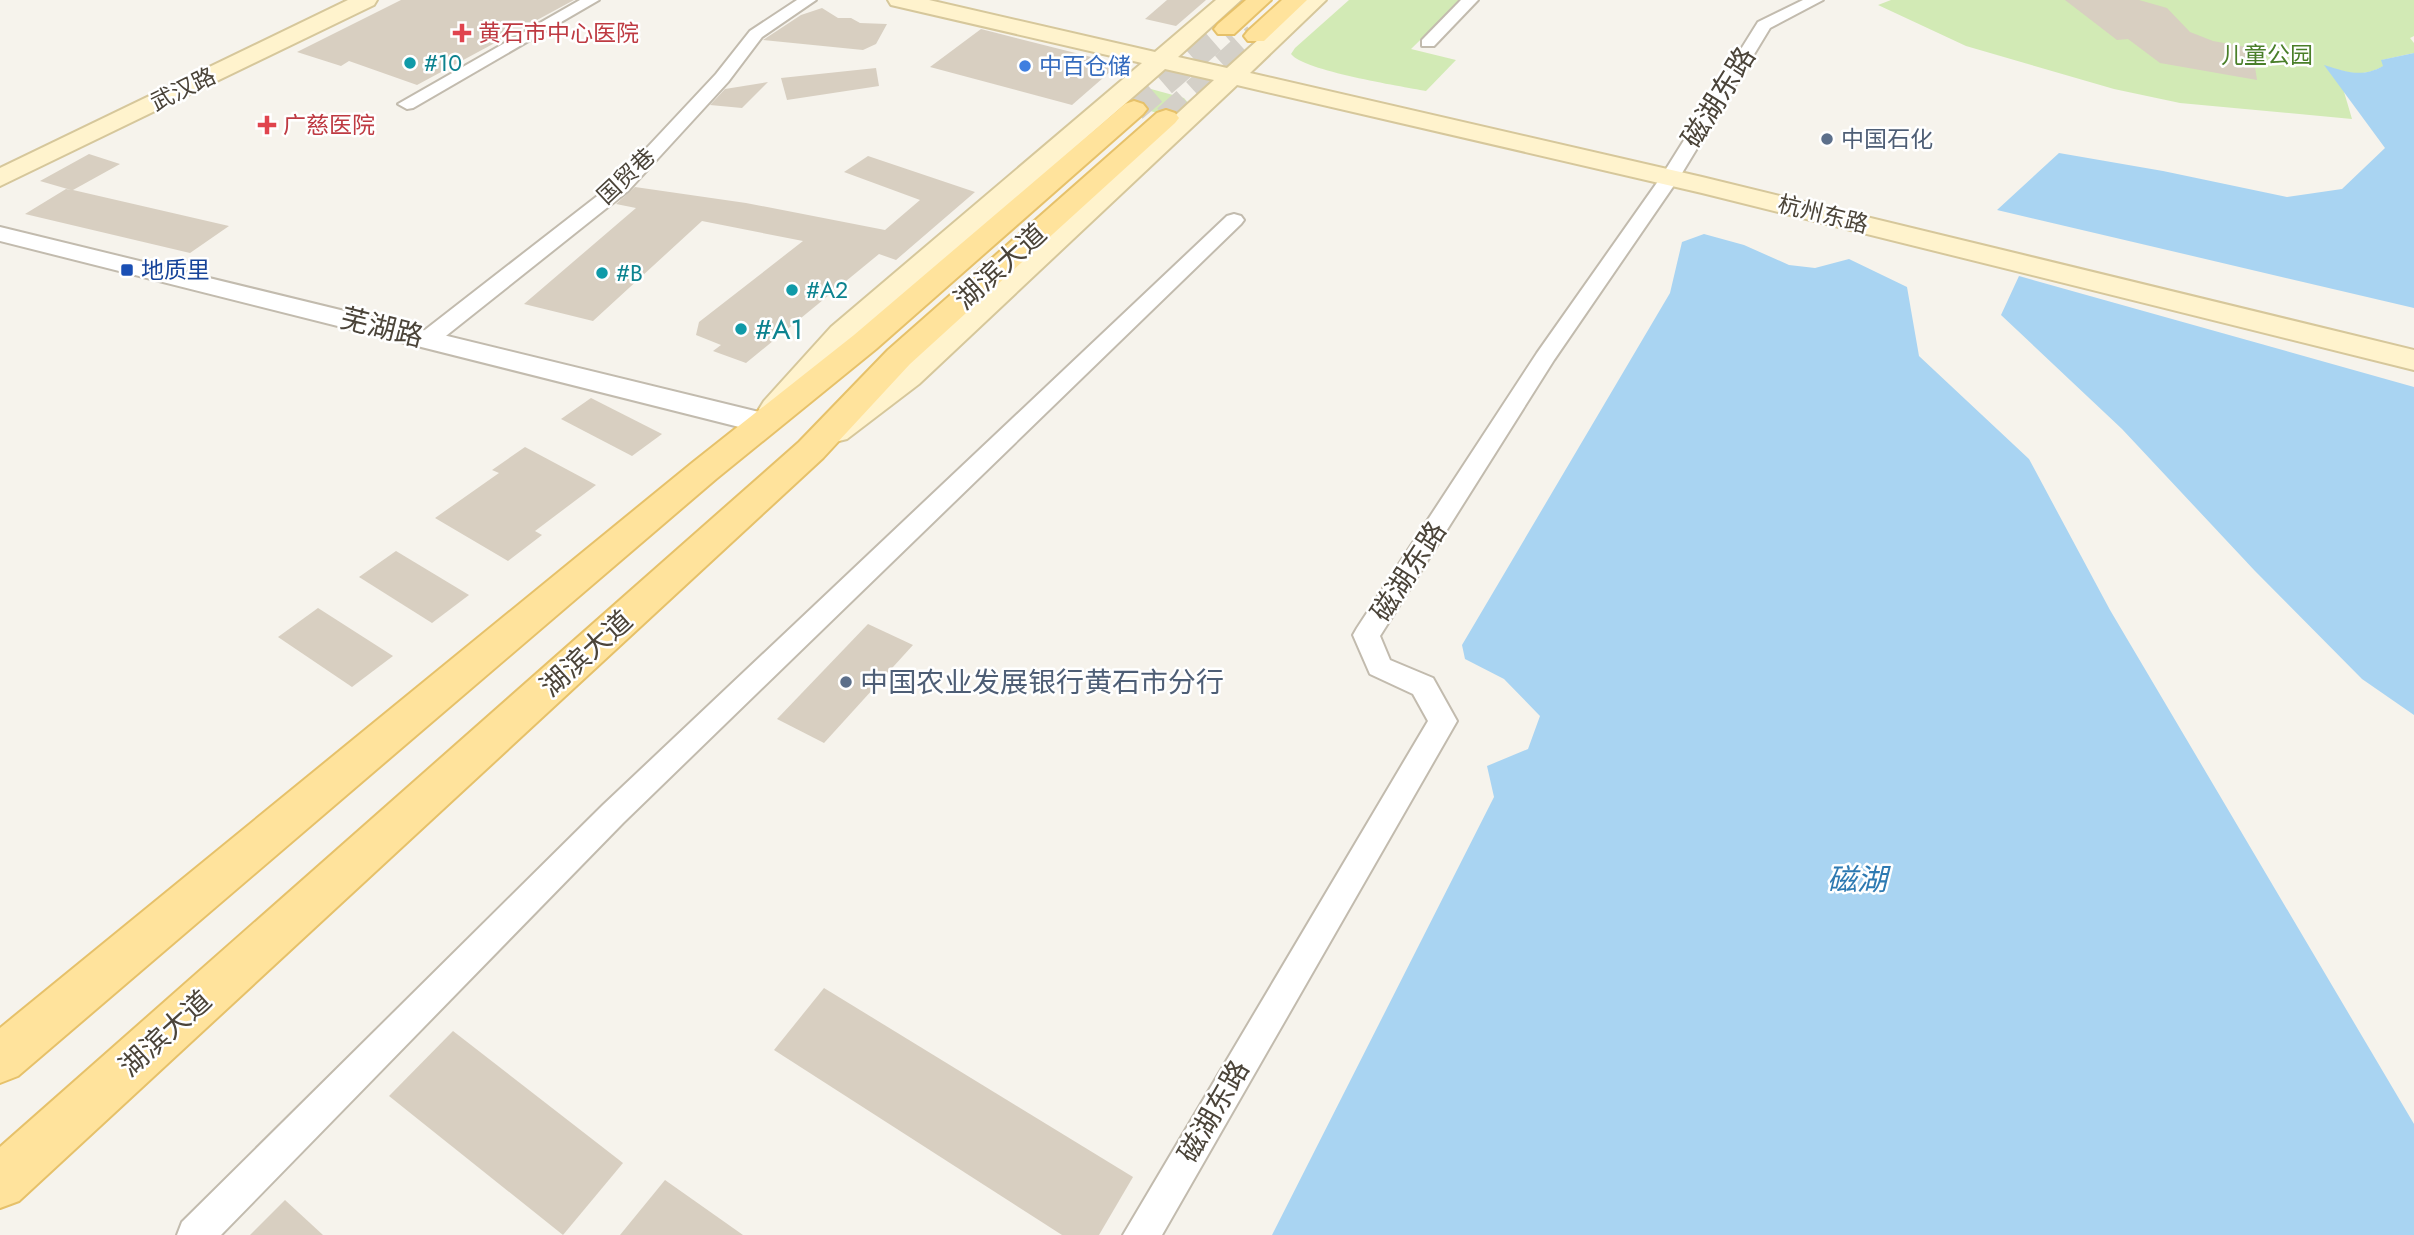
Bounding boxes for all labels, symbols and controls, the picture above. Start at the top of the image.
place label: 黄石市中心医院 [478,16,639,50]
marker: 黄石市中心医院 [452,23,472,43]
park label: 儿童公园 [2221,38,2313,72]
street label: 磁湖东路 [1671,39,1765,156]
place label: #10 [424,46,462,80]
place label: 中百仓储 [1039,49,1131,83]
marker: #10 [402,55,418,71]
marker: 中百仓储 [1017,58,1033,74]
street label: 武汉路 [145,59,221,119]
place label: 广慈医院 [283,108,375,142]
marker: 广慈医院 [257,115,277,135]
place label: 中国石化 [1841,122,1933,156]
marker: 中国石化 [1819,131,1835,147]
street label: 国贸巷 [589,140,663,212]
street label: 杭州东路 [1774,186,1872,242]
street label: 湖滨大道 [945,214,1056,319]
place label: 地质里 [141,253,210,287]
place label: #B [616,256,643,290]
marker: 地质里 [119,262,135,278]
marker: #B [594,265,610,281]
place label: #A2 [806,273,848,307]
marker: #A2 [784,282,800,298]
street label: 芜湖路 [336,297,428,358]
place label: #A1 [755,309,803,350]
marker: #A1 [733,321,749,337]
street label: 磁湖东路 [1361,513,1456,629]
street label: 湖滨大道 [531,601,642,706]
place label: 中国农业发展银行黄石市分行 [860,662,1224,703]
marker: 中国农业发展银行黄石市分行 [838,674,854,690]
water label: 磁湖 [1827,858,1891,901]
street label: 湖滨大道 [110,981,221,1086]
street label: 磁湖东路 [1168,1052,1259,1170]

